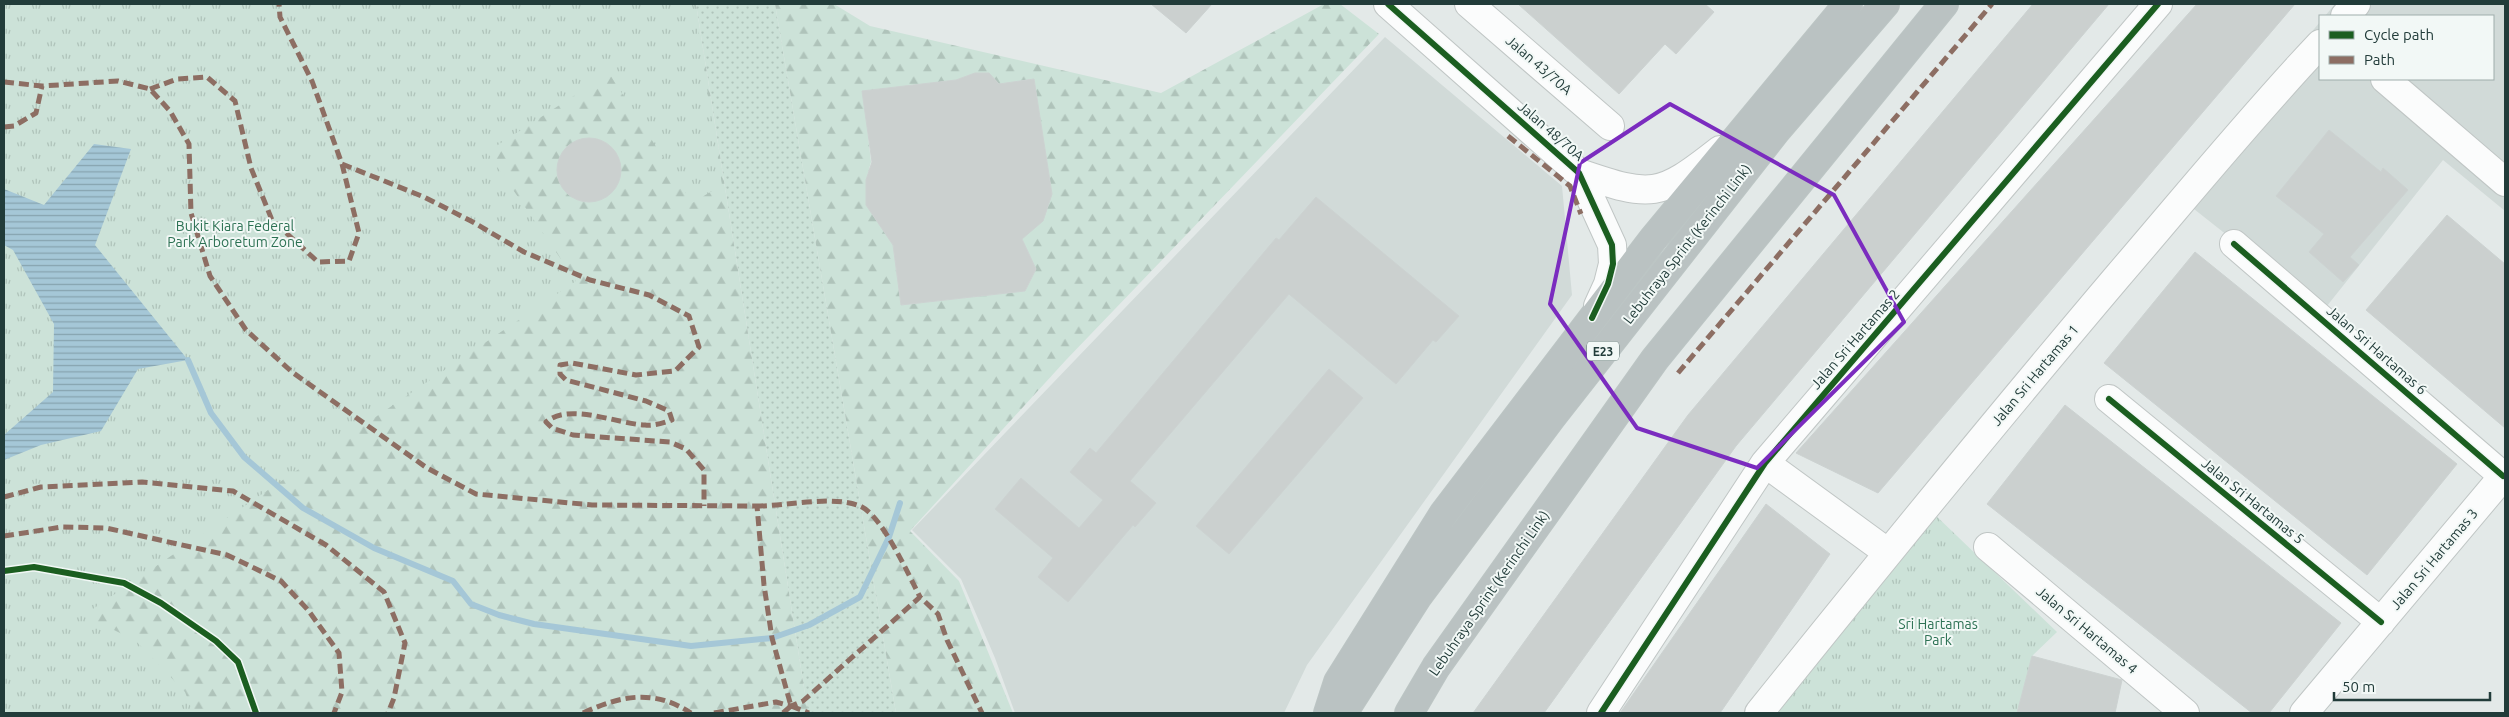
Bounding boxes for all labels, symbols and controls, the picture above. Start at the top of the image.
legend [2319,15,2494,80]
text: Cycle path [2364,26,2434,43]
street label: Jalan 43/70A [1503,32,1575,98]
text: Path [2364,51,2395,68]
street label: Jalan 48/70A [1515,98,1587,164]
street label: Lebuhraya Sprint (Kerinchi Link) [1620,161,1754,327]
park label: Bukit Kiara Federal Park Arboretum Zone [167,218,303,250]
street label: Jalan Sri Hartamas 2 [1807,286,1903,392]
street label: Jalan Sri Hartamas 6 [2324,302,2430,398]
street label: Jalan Sri Hartamas 1 [1988,321,2082,429]
road number: E23 [1587,342,1619,361]
street label: Jalan Sri Hartamas 5 [2199,455,2307,547]
street label: Jalan Sri Hartamas 3 [2387,505,2481,613]
street label: Lebuhraya Sprint (Kerinchi Link) [1426,507,1552,679]
street label: Jalan Sri Hartamas 4 [2033,583,2141,677]
park label: Sri Hartamas Park [1898,616,1978,648]
scale bar [2334,670,2490,702]
text: 50 m [2342,678,2375,695]

